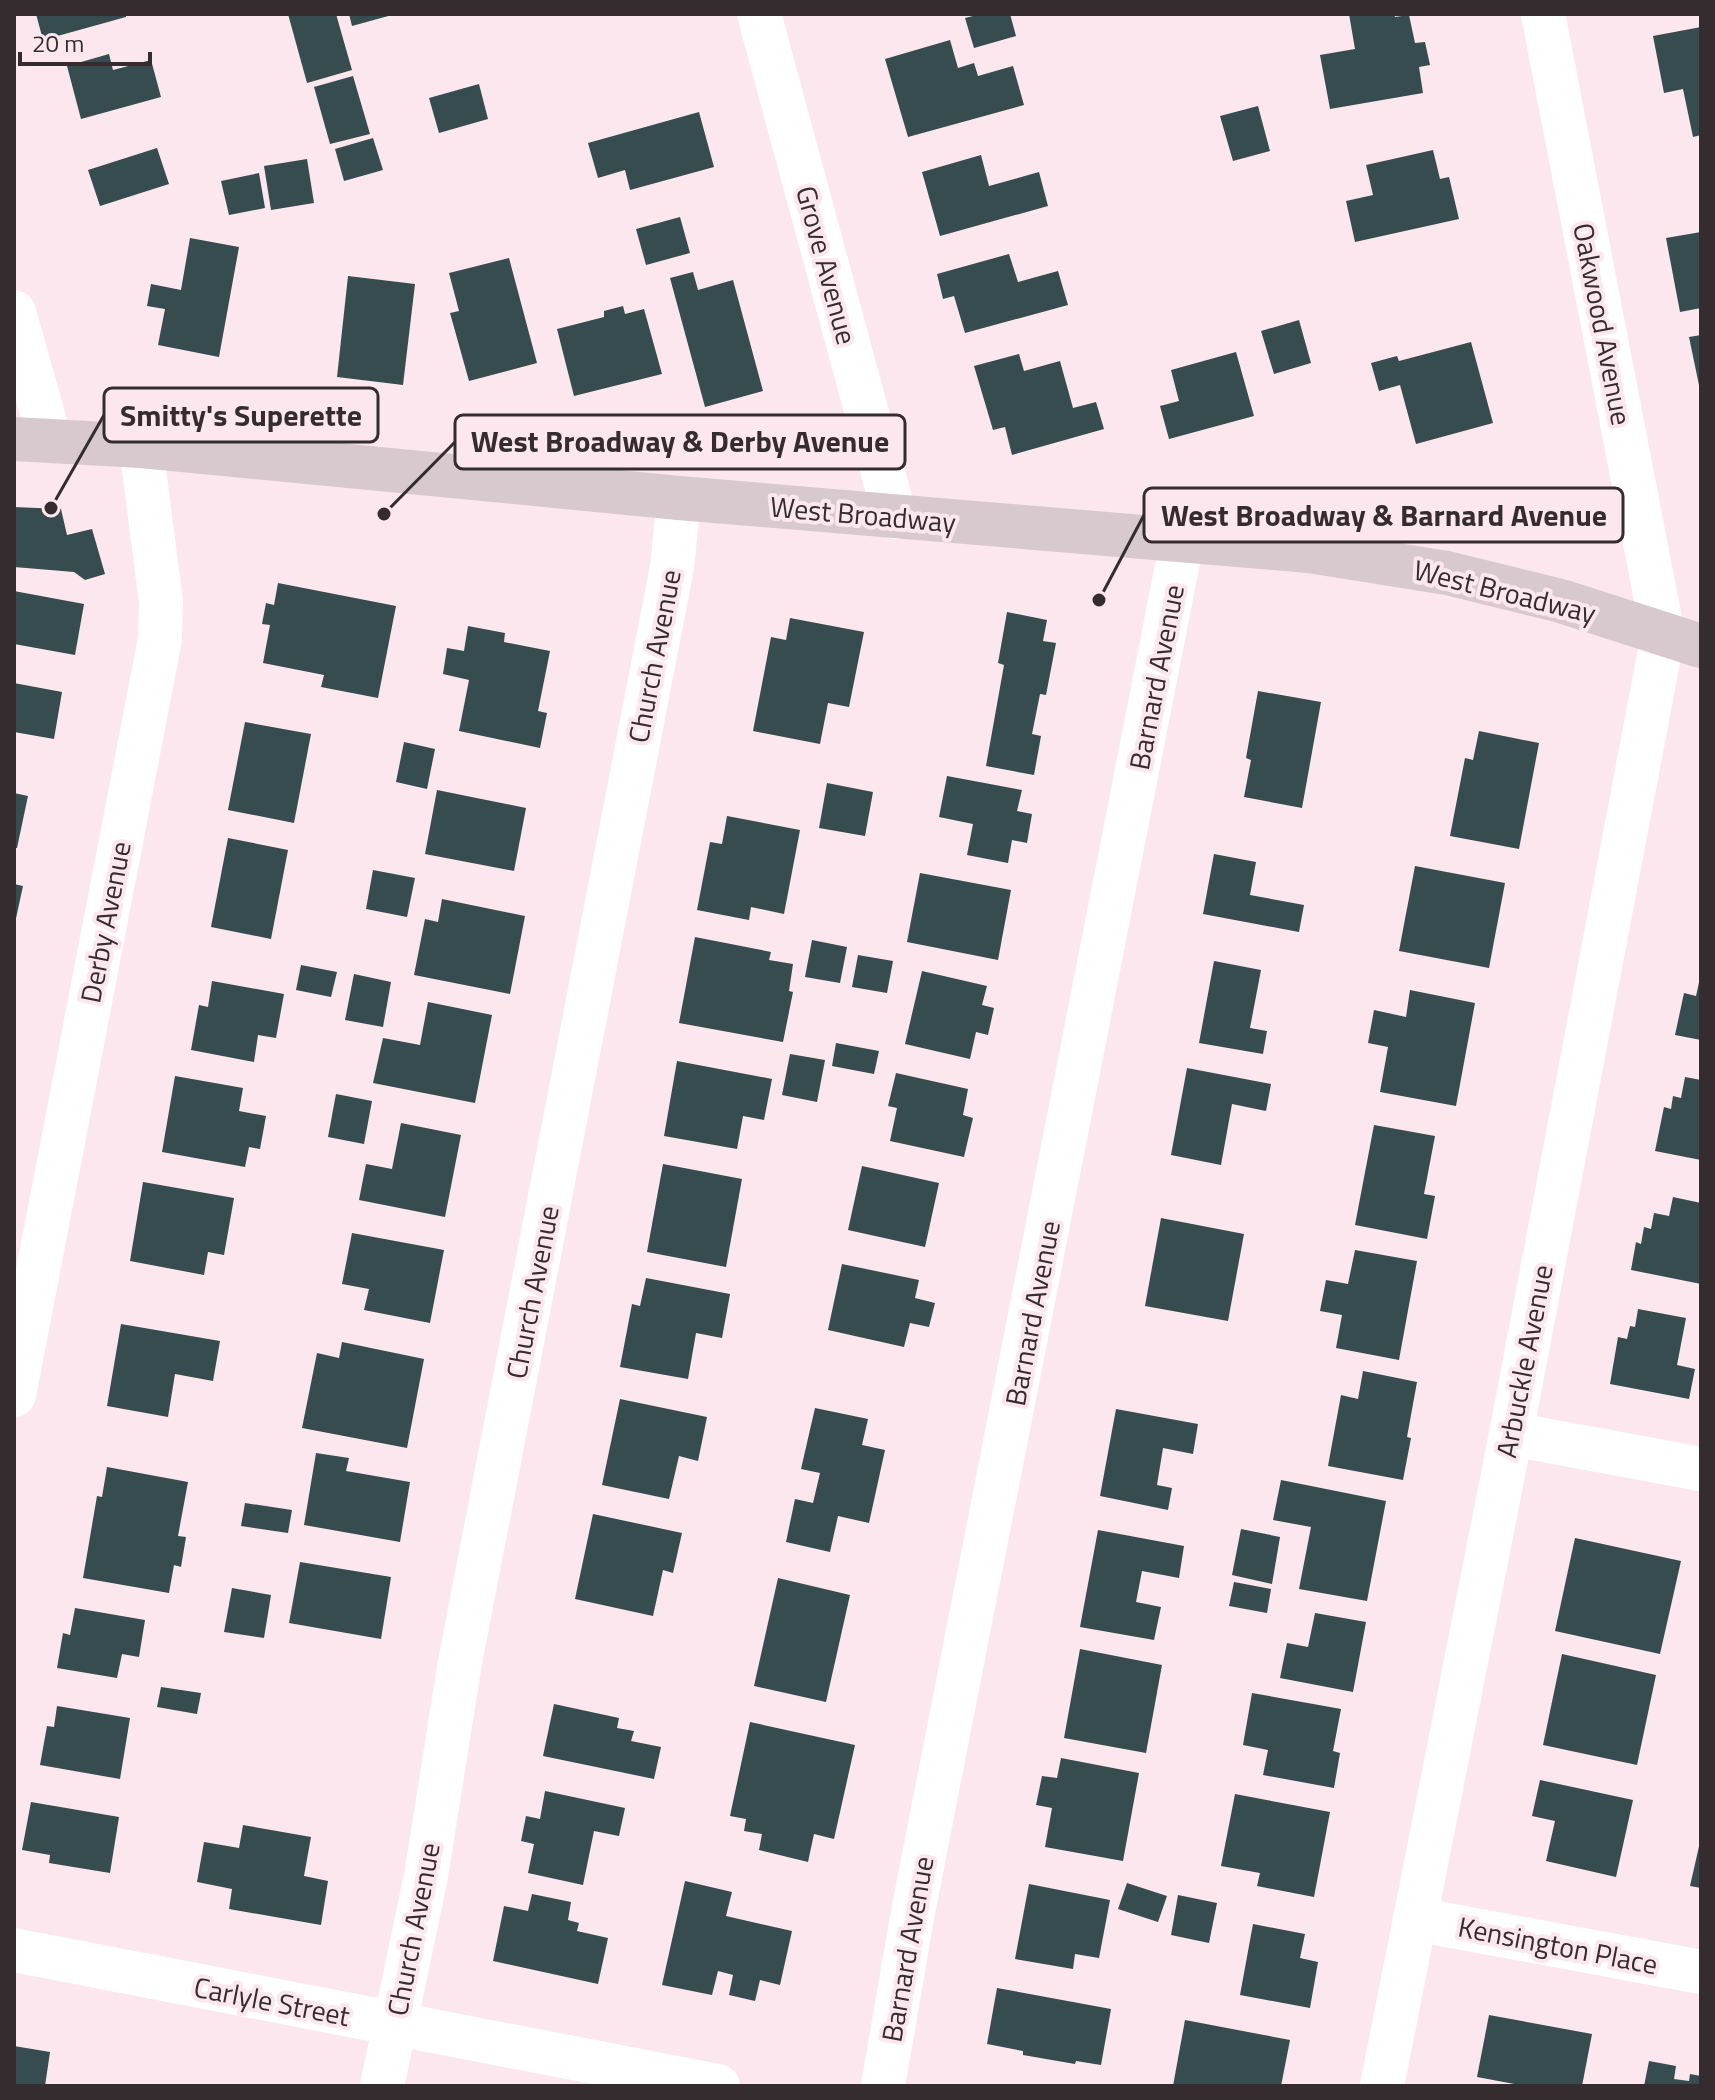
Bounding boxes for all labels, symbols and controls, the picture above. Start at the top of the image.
scale bar [20,16,150,66]
text: 20 m [32,25,84,61]
street label: Grove Avenue [785,181,869,349]
street label: Oakwood Avenue [1562,219,1644,429]
callout: Smitty's Superette [104,388,378,442]
text: Smitty's Superette [120,392,362,438]
callout: West Broadway & Derby Avenue [455,415,905,469]
text: West Broadway & Derby Avenue [471,418,889,464]
street label: West Broadway [768,484,958,544]
callout: West Broadway & Barnard Avenue [1144,488,1623,542]
text: West Broadway & Barnard Avenue [1161,492,1607,538]
street label: West Broadway [1409,548,1601,634]
street label: Church Avenue [616,566,692,746]
street label: Barnard Avenue [1117,581,1195,773]
street label: Derby Avenue [68,838,142,1006]
street label: Church Avenue [494,1202,570,1382]
street label: Barnard Avenue [993,1217,1071,1409]
street label: Arbuckle Avenue [1484,1261,1564,1461]
street label: Church Avenue [375,1839,451,2019]
street label: Barnard Avenue [870,1853,944,2045]
street label: Kensington Place [1455,1905,1661,1985]
street label: Carlyle Street [190,1965,354,2037]

